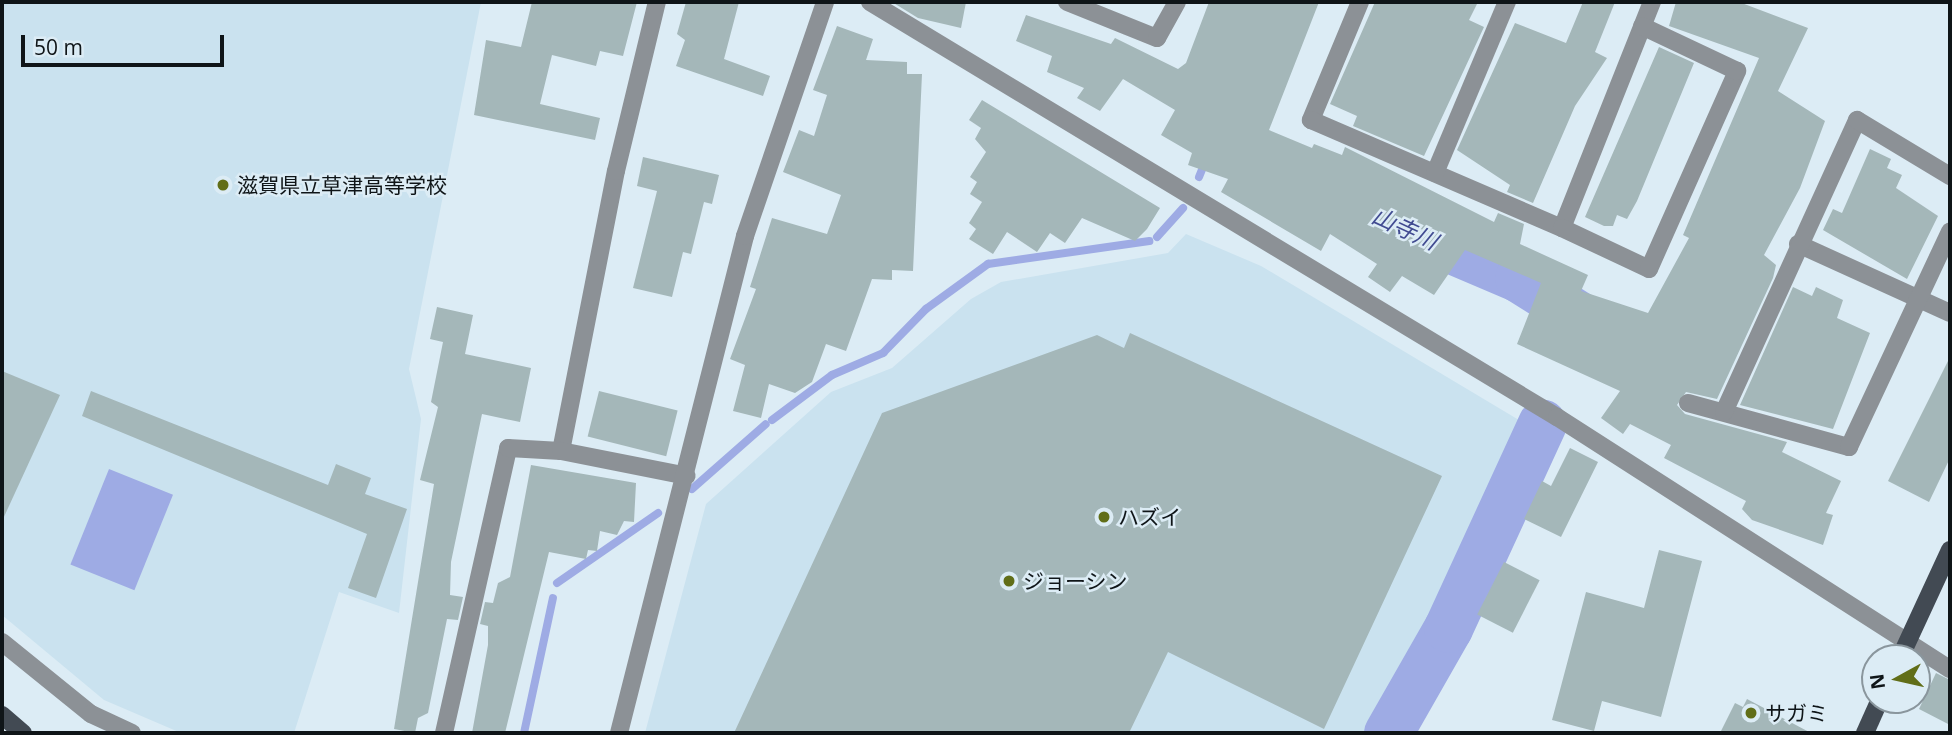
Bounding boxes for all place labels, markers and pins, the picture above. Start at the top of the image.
place label: 滋賀県立草津高等学校 [237,172,447,198]
marker: 滋賀県立草津高等学校 [215,177,231,193]
place label: ハズイ [1118,504,1181,530]
marker: ハズイ [1096,509,1112,525]
place label: ジョーシン [1023,568,1128,594]
marker: ジョーシン [1001,573,1017,589]
place label: サガミ [1765,700,1828,726]
marker: サガミ [1743,705,1759,721]

